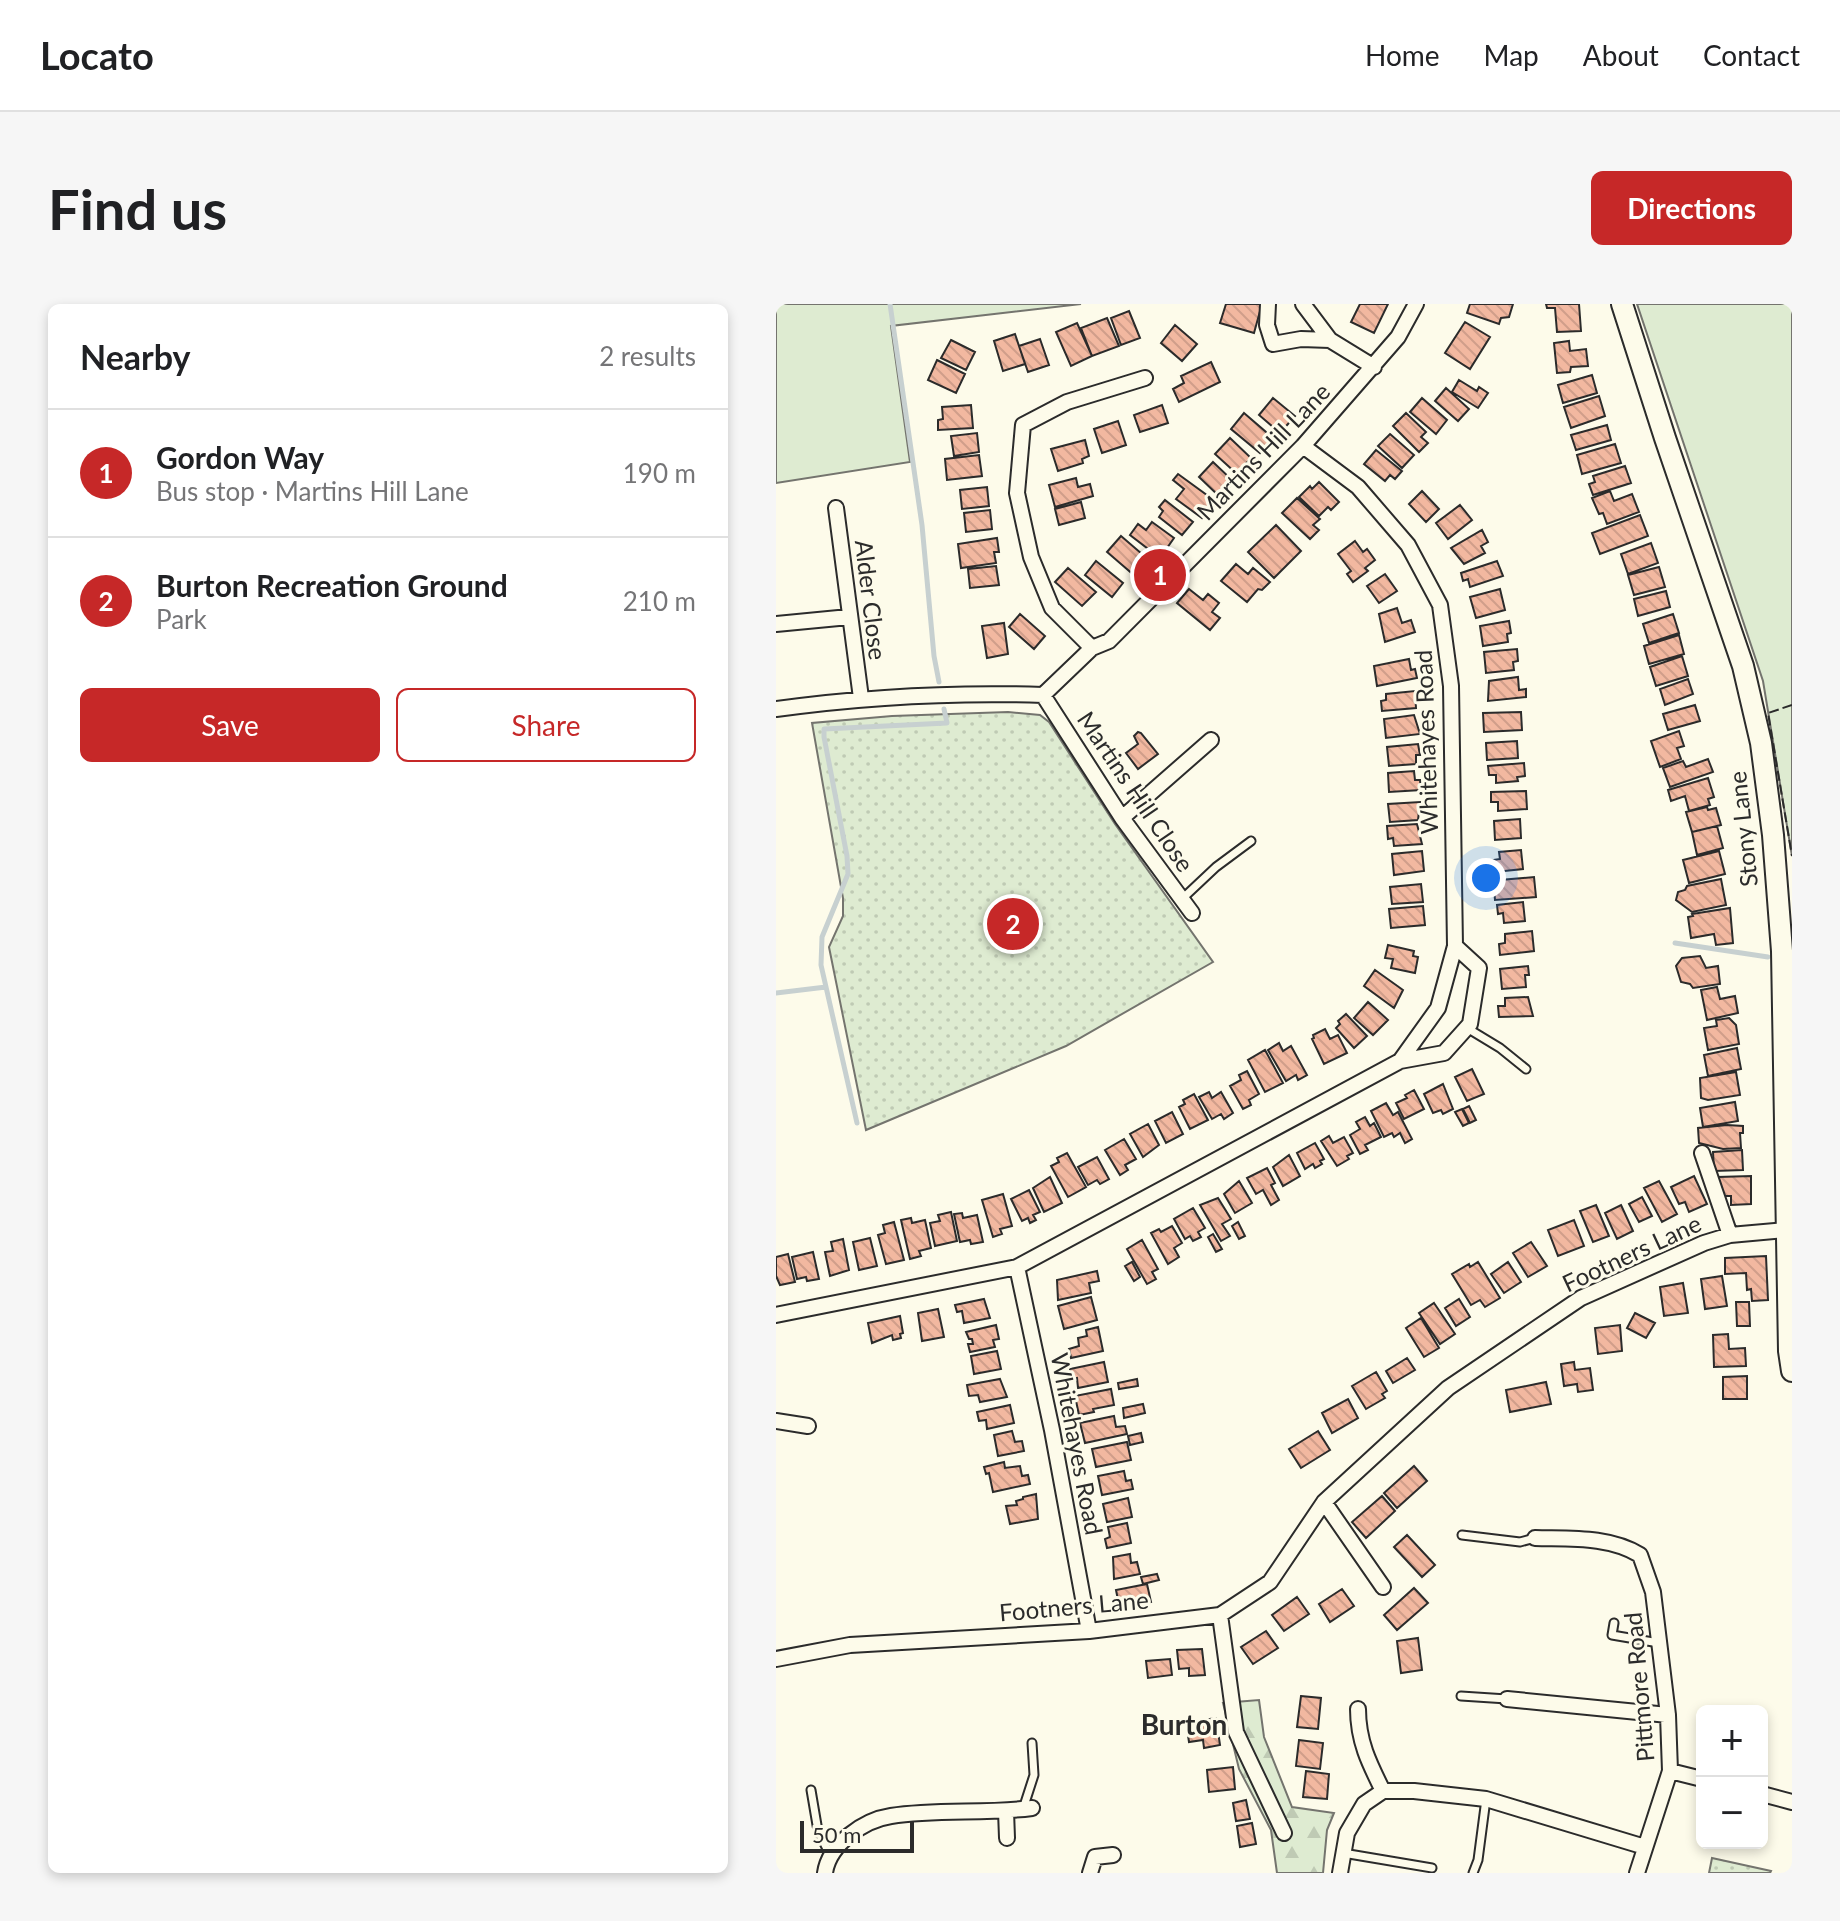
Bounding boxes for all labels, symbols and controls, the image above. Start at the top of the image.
text: Locato [40,32,154,78]
text: Home [1365,38,1440,72]
text: Map [1484,38,1539,72]
text: About [1583,38,1659,72]
text: Contact [1703,38,1800,72]
button: Directions [1591,171,1792,245]
text: Find us [48,175,227,242]
text: Nearby [80,336,191,377]
text: 2 results [599,340,696,372]
street label: Martins Hill Lane [1190,377,1336,525]
text: Gordon Way [156,439,324,475]
text: 1 [98,457,114,489]
text: 190 m [623,457,696,489]
text: Bus stop · Martins Hill Lane [156,475,469,507]
street label: Alder Close [850,538,893,662]
pin: 1 [1134,545,1186,605]
text: Burton Recreation Ground [156,567,508,603]
text: 2 [98,585,114,617]
text: 210 m [623,585,696,617]
text: Park [156,603,207,635]
street label: Whitehayes Road [1408,649,1443,835]
button: Save [80,688,380,762]
button: Share [396,688,696,762]
street label: Martins Hill Close [1072,706,1201,877]
street label: Stony Lane [1722,770,1763,888]
your location [1466,858,1506,898]
pin: 2 [987,894,1039,954]
street label: Footners Lane [1557,1208,1705,1297]
street label: Whitehayes Road [1046,1350,1109,1537]
street label: Footners Lane [998,1585,1150,1626]
street label: Pittmore Road [1618,1611,1659,1763]
map controls [1696,1705,1768,1849]
button: + [1696,1705,1768,1777]
district label: Burton [1141,1707,1227,1741]
button: − [1696,1777,1768,1849]
scale bar [800,1817,914,1853]
text: 50 m [812,1821,861,1848]

